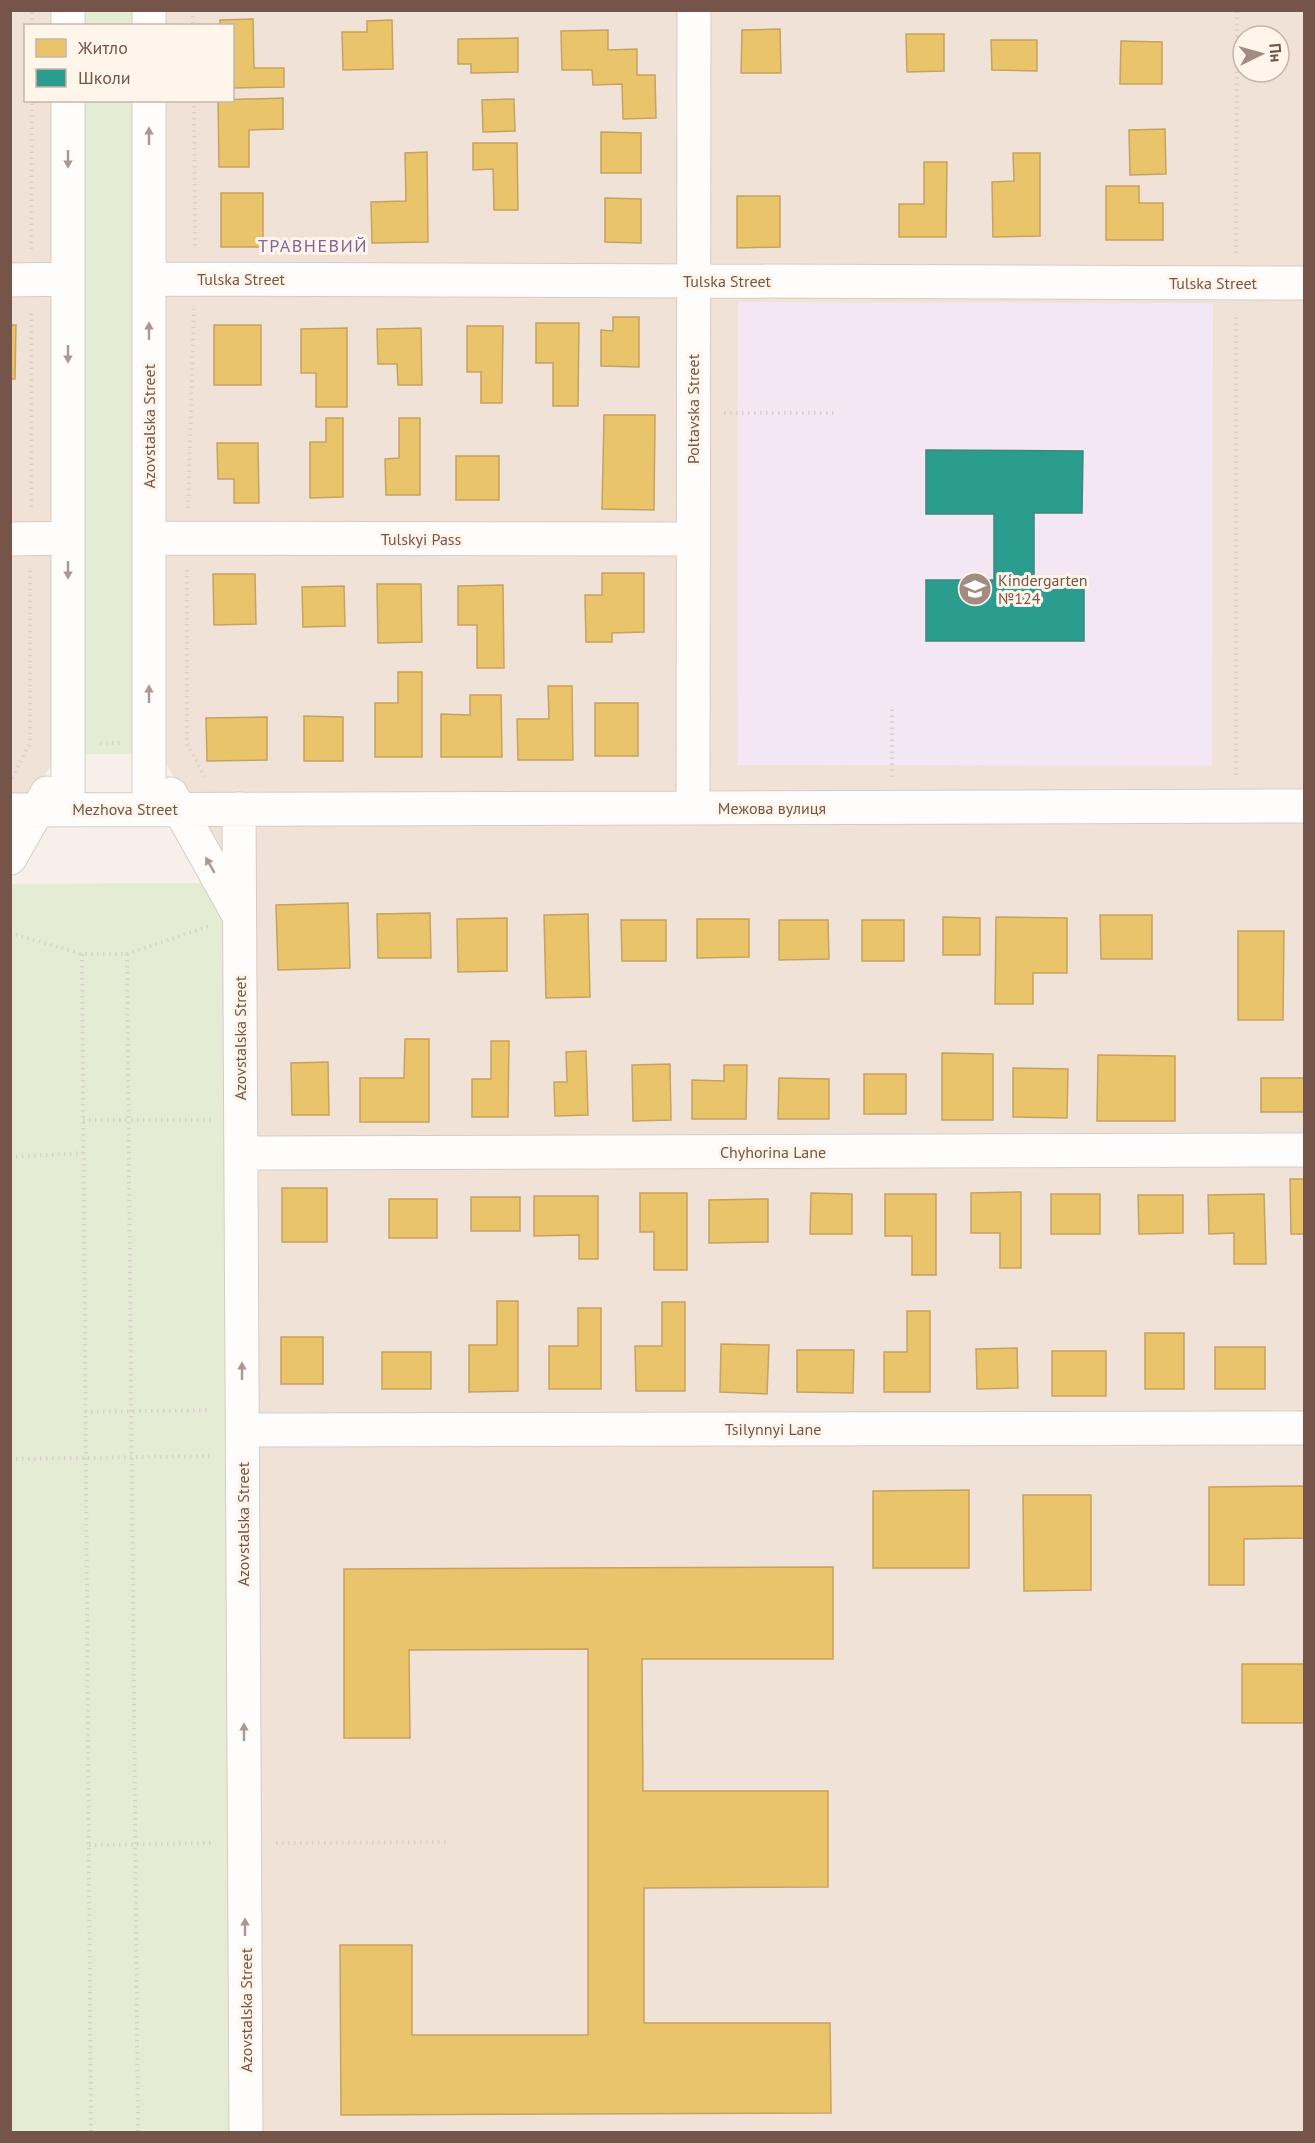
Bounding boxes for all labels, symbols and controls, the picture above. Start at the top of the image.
legend [24,24,234,102]
north arrow [1231,24,1291,84]
text: Житло [77,36,128,59]
text: Пн [1265,42,1287,63]
text: Школи [78,66,131,89]
one-way arrow [144,126,154,145]
one-way arrow [63,149,73,168]
district label: ТРАВНЕВИЙ [258,234,368,257]
street label: Tulska Street [197,269,286,289]
street label: Tulska Street [683,271,772,291]
street label: Tulska Street [1169,273,1258,293]
one-way arrow [144,321,154,340]
one-way arrow [63,344,73,363]
street label: Poltavska Street [683,353,703,464]
street label: Azovstalska Street [139,363,159,488]
street label: Tulskyi Pass [381,529,462,549]
one-way arrow [63,560,73,579]
place label: Kindergarten №124 [998,570,1088,608]
school or university icon: Kindergarten №124 [957,571,993,607]
one-way arrow [144,684,154,703]
street label: Межова вулиця [718,798,826,818]
street label: Mezhova Street [72,799,178,819]
one-way arrow [205,856,215,873]
street label: Azovstalska Street [230,975,250,1100]
street label: Chyhorina Lane [720,1142,826,1162]
one-way arrow [237,1362,247,1381]
street label: Tsilynnyi Lane [725,1419,821,1439]
street label: Azovstalska Street [233,1461,253,1586]
one-way arrow [239,1723,249,1742]
one-way arrow [240,1918,250,1937]
street label: Azovstalska Street [236,1947,256,2072]

